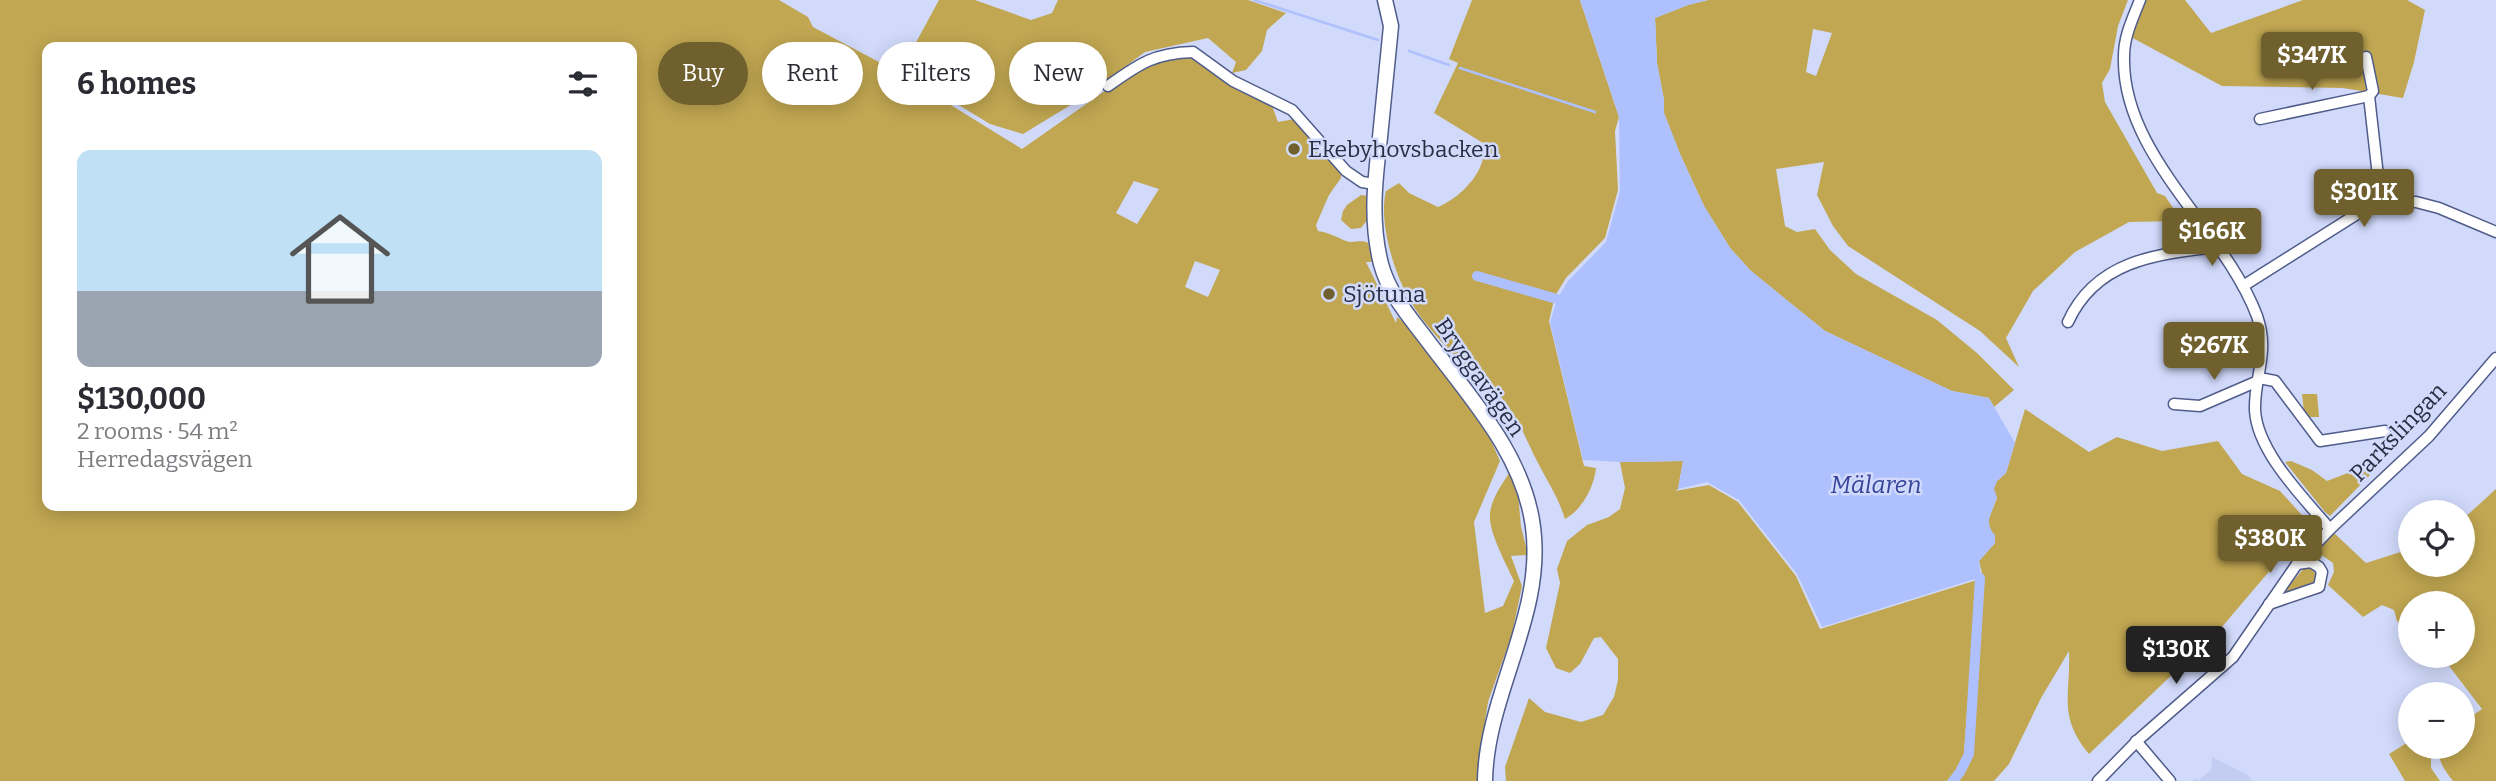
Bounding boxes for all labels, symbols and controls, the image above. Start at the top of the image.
pin: $347K [2263,32,2361,92]
text: $347K [2277,41,2347,69]
chip: Buy [658,42,748,105]
chip: Rent [762,42,863,105]
chip: Filters [877,42,995,105]
chip: New [1009,42,1107,105]
icon: filters [564,65,602,103]
text: 6 homes [77,66,196,102]
place label: Ekebyhovsbacken [1308,135,1499,163]
marker: Ekebyhovsbacken [1286,141,1302,157]
pin: $301K [2315,170,2413,229]
text: $301K [2330,178,2398,206]
icon: home [277,196,403,322]
pin: $166K [2163,208,2261,268]
text: $166K [2178,217,2246,245]
place label: Sjötuna [1343,280,1426,308]
marker: Sjötuna [1321,286,1337,302]
street label: Bryggavägen [1429,312,1531,442]
pin: $267K [2165,322,2263,382]
text: $267K [2179,331,2249,359]
street label: Parkslingan [2344,376,2452,487]
text: $130,000 [77,381,206,417]
text: 2 rooms · 54 m² [77,417,238,445]
text: Herredagsvägen [77,445,253,473]
water label: Mälaren [1831,471,1921,499]
map controls [2398,500,2475,759]
button: locate [2398,500,2475,577]
pin: $380K [2221,516,2319,575]
text: $380K [2234,524,2306,552]
button: + [2398,591,2475,668]
pin: $130K [2127,626,2225,686]
text: $130K [2142,635,2210,663]
button: − [2398,682,2475,759]

